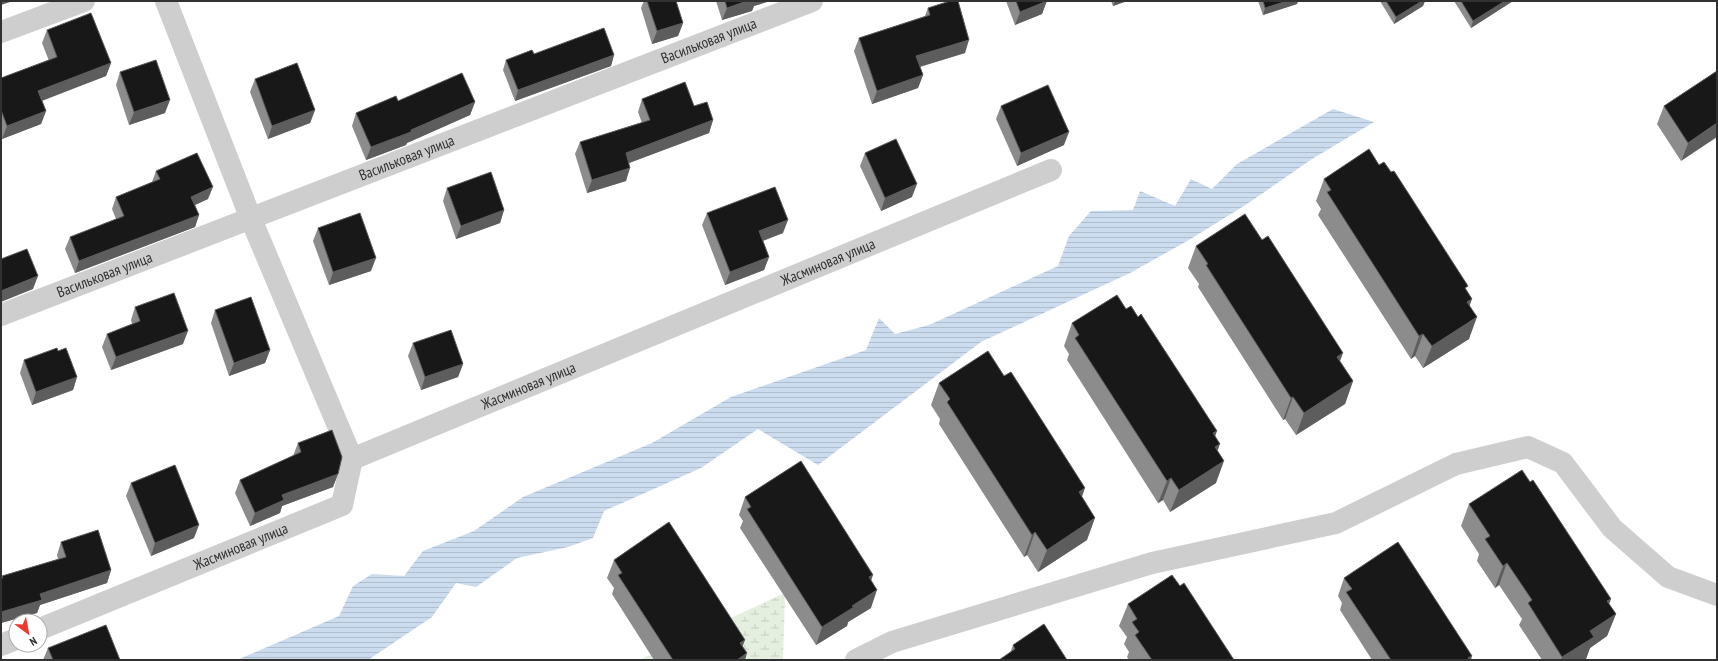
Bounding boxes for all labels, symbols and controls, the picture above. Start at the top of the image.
street label: Васильковая улица [658,13,759,68]
street label: Васильковая улица [356,130,457,185]
street label: Жасминовая улица [777,234,878,290]
street label: Васильковая улица [54,247,155,302]
street label: Жасминовая улица [477,358,578,414]
street label: Жасминовая улица [190,518,291,574]
north arrow [8,613,48,653]
text: N [27,634,40,649]

